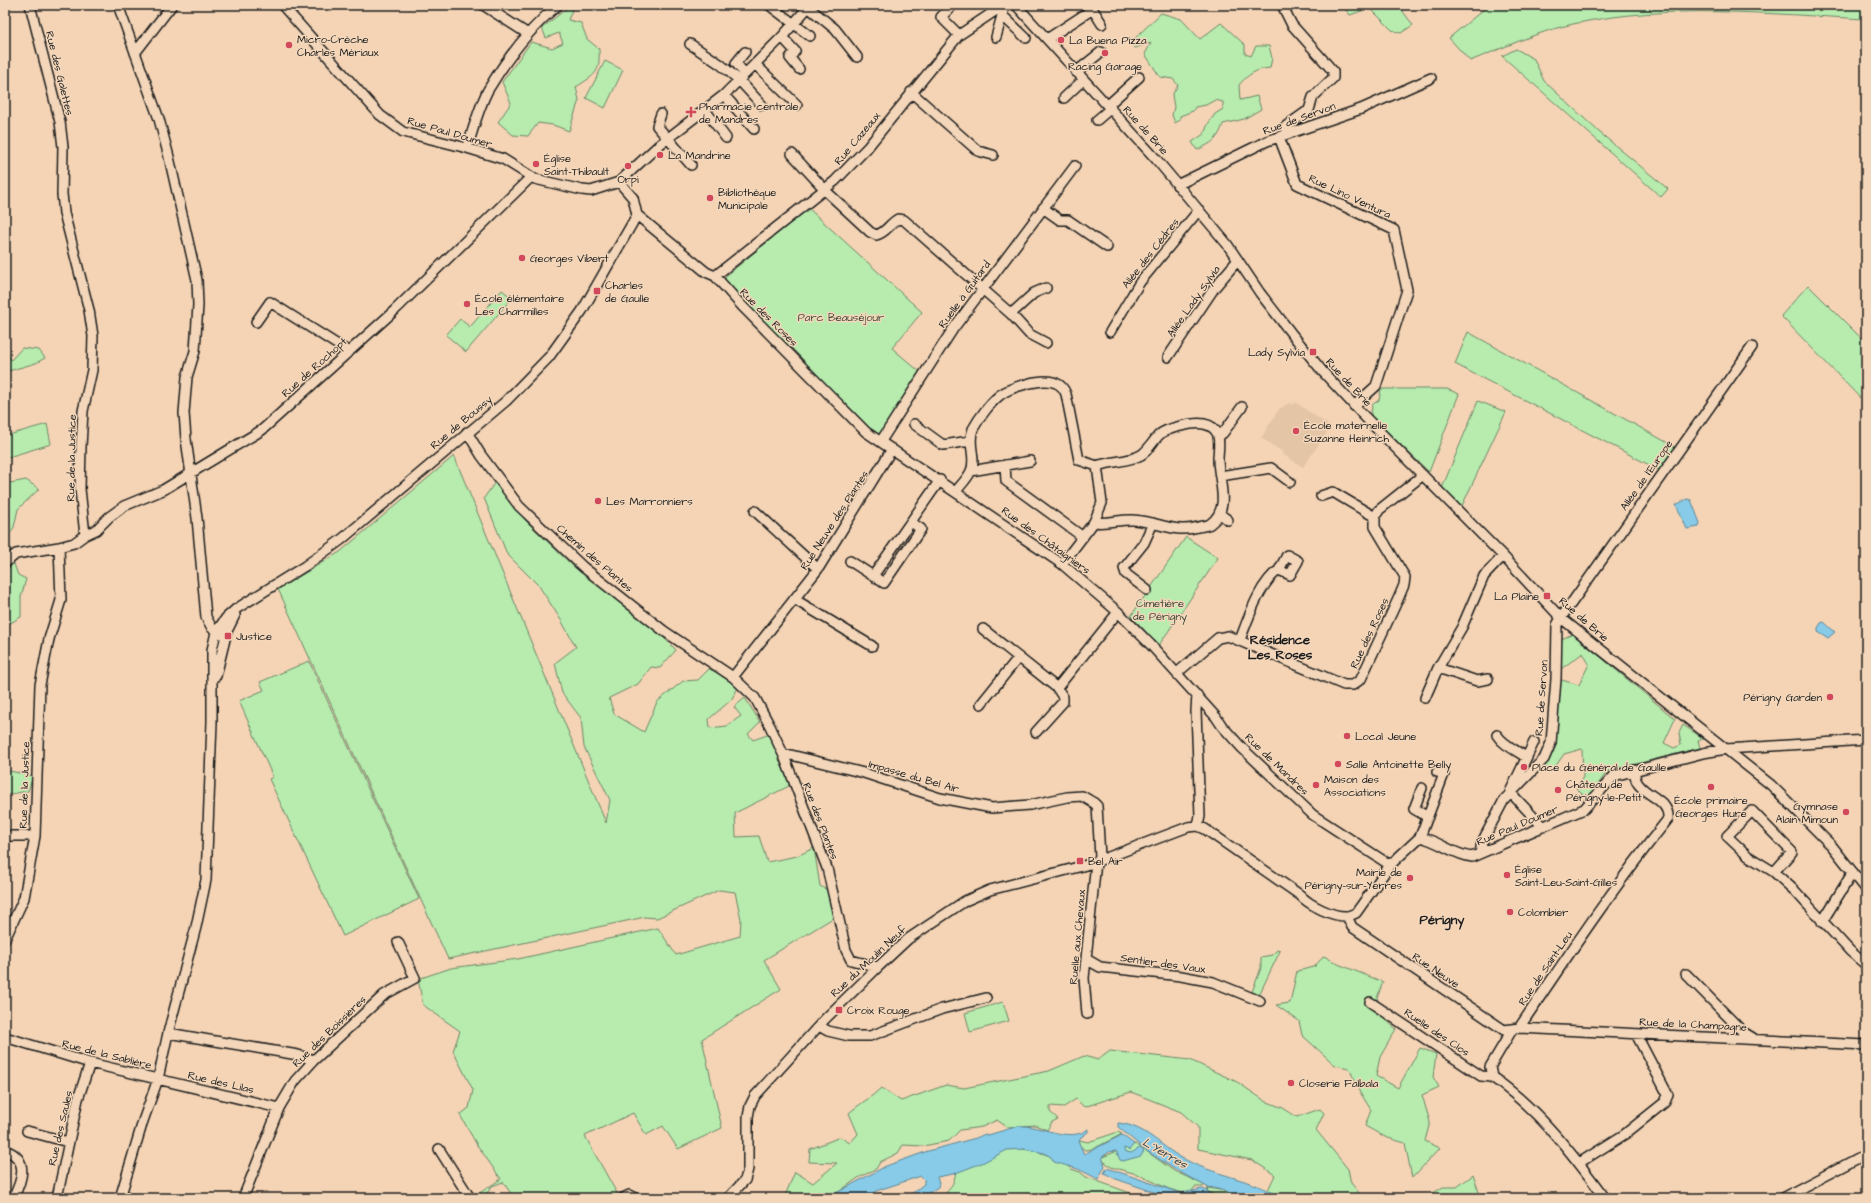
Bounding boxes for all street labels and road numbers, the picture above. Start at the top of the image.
street label: Rue des Galettes [42,29,77,117]
street label: Rue de Servon [1261,98,1338,139]
street label: Rue de Brie [1120,103,1172,158]
street label: Rue Cazeaux [831,108,885,168]
street label: Rue Paul Doumer [406,113,494,152]
street label: Rue Lino Ventura [1306,171,1394,222]
street label: Allée des Cèdres [1118,215,1183,292]
street label: Ruelle à Guitard [935,257,994,331]
street label: Allée Lady Sylvia [1163,262,1225,341]
street label: Rue des Roses [736,285,801,350]
street label: Rue de Rochopt [278,334,351,401]
street label: Rue de Brie [1322,355,1375,410]
street label: Rue de Boussy [427,392,496,453]
street label: Rue de la Justice [63,414,80,502]
street label: Allée de l'Europe [1617,437,1676,513]
street label: Rue Neuve des Plantes [797,467,872,573]
street label: Rue des Châtaigniers [998,503,1093,579]
street label: Chemin des Plantes [553,521,636,596]
street label: Rue de Brie [1556,594,1612,645]
street label: Rue des Roses [1347,595,1393,671]
street label: Rue de Servon [1531,659,1552,737]
street label: Rue de Mandres [1242,730,1312,799]
street label: Rue de la Justice [15,741,34,829]
street label: Impasse du Bel Air [867,756,961,797]
street label: Rue des Plantes [799,781,842,862]
street label: Rue Paul Doumer [1474,801,1560,849]
street label: Ruelle aux Chevaux [1066,888,1089,985]
street label: Rue du Moulin Neuf [827,922,910,1000]
street label: Rue de Saint-Leu [1515,928,1576,1008]
street label: Rue Neuve [1409,949,1462,992]
street label: Sentier des Vaux [1119,950,1207,977]
street label: Rue des Boissières [289,992,370,1071]
street label: Ruelle des Clos [1401,1005,1473,1060]
street label: Rue de la Champagne [1639,1014,1747,1036]
street label: Rue de la Sablière [61,1036,153,1073]
street label: Rue des Lilas [186,1068,256,1097]
street label: Rue des Saules [45,1089,77,1167]

